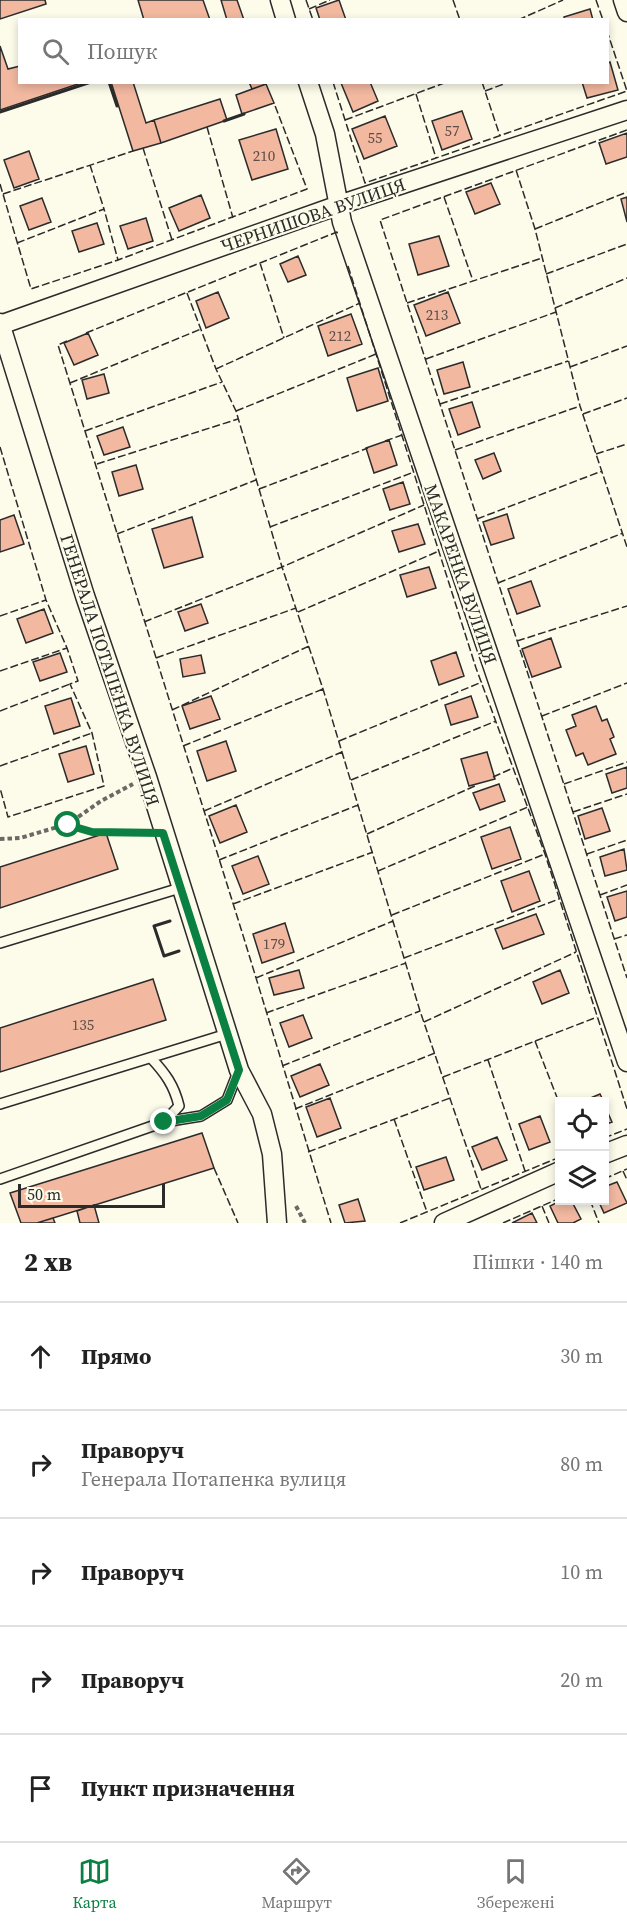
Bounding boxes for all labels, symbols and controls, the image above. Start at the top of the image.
search box [18,18,609,84]
icon: search [39,35,72,68]
text: Пошук [87,36,158,66]
house number: 57 [444,120,460,141]
house number: 55 [367,127,383,148]
house number: 210 [253,145,275,166]
street label: ЧЕРНИШОВА ВУЛИЦЯ [217,172,409,258]
house number: 213 [426,304,448,325]
house number: 212 [329,325,351,346]
street label: МАКАРЕНКА ВУЛИЦЯ [418,481,504,667]
street label: ГЕНЕРАЛА ПОТАПЕНКА ВУЛИЦЯ [54,531,166,809]
route start [54,811,80,837]
house number: 179 [263,933,285,954]
house number: 135 [72,1014,94,1035]
map controls [555,1097,609,1205]
button: locate [555,1097,609,1151]
route end [150,1108,176,1134]
button: layers [555,1151,609,1205]
scale bar [18,1181,165,1208]
text: 50 m [27,1183,61,1205]
text: 2 хв [24,1244,72,1280]
text: Пішки · 140 m [472,1248,603,1276]
icon: ahead [24,1340,57,1373]
text: Прямо [81,1341,151,1371]
text: 30 m [560,1342,603,1370]
text: Праворуч [81,1435,184,1465]
icon: right [24,1448,57,1481]
text: 80 m [560,1450,603,1478]
text: Генерала Потапенка вулиця [81,1465,346,1493]
icon: right [24,1556,57,1589]
text: Праворуч [81,1557,184,1587]
text: 10 m [560,1558,603,1586]
icon: right [24,1664,57,1697]
text: Праворуч [81,1665,184,1695]
text: 20 m [560,1666,603,1694]
icon: arrive [24,1772,57,1805]
text: Пункт призначення [81,1773,295,1803]
tab: Карта [72,1855,117,1913]
tab: Маршрут [261,1855,332,1913]
tab: Збережені [477,1855,555,1913]

